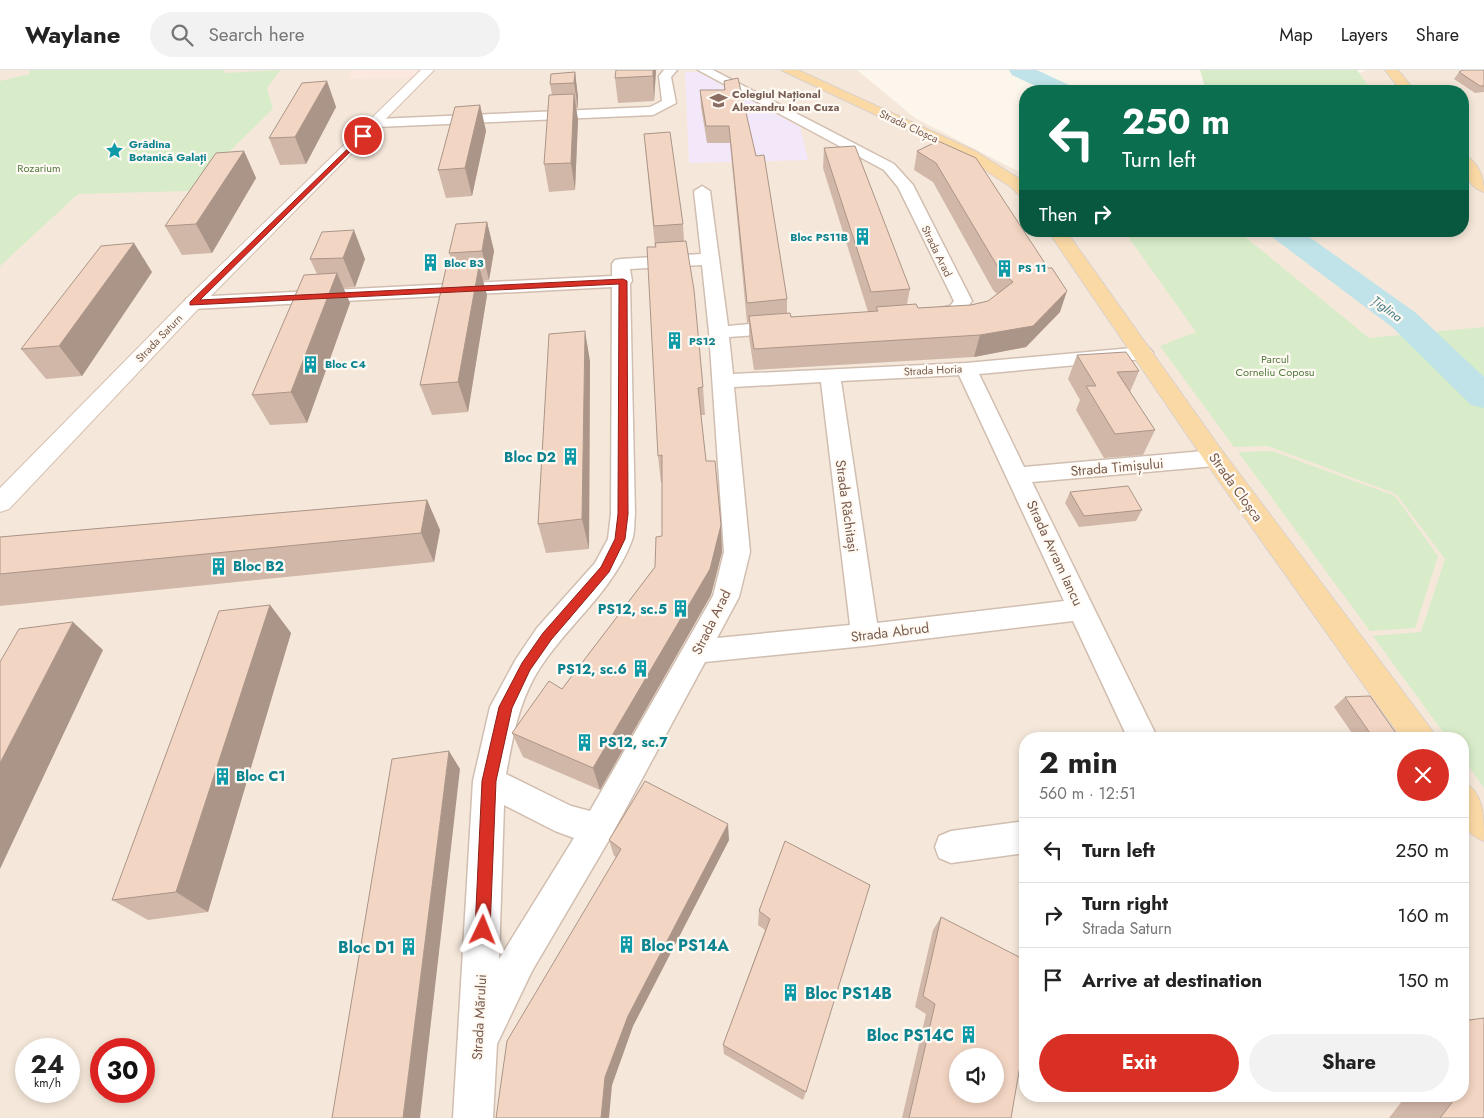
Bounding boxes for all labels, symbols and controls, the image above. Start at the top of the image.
search box [150,12,500,57]
text: Waylane [25,17,120,52]
icon: search [168,21,196,49]
text: Search here [208,21,305,48]
text: Map [1279,22,1313,48]
text: Layers [1341,22,1388,48]
text: Share [1416,22,1459,48]
place label: Colegiul Național Alexandru Ioan Cuza [731,86,840,115]
school or university icon: Colegiul Național Alexandru Ioan Cuza [708,90,728,110]
text: 250 m [1122,97,1230,147]
street label: Strada Cloșca [877,105,941,147]
icon: left [1039,105,1104,170]
pin [342,115,384,157]
icon: arrive [349,122,377,150]
place label: Grădina Botanică Galați [129,136,207,165]
place icon: Grădina Botanică Galați [105,140,125,160]
text: Turn left [1122,143,1196,175]
park label: Rozarium [17,160,61,176]
icon: right [1088,200,1116,228]
text: Then [1039,201,1078,228]
street label: Strada Arad [918,223,956,279]
building icon: Bloc PS11B [852,227,872,247]
place label: Bloc PS11B [790,229,848,245]
building icon: Bloc B3 [420,253,440,273]
place label: Bloc B3 [444,255,484,271]
building icon: PS 11 [994,258,1014,278]
place label: PS 11 [1018,260,1046,276]
water label: Țiglina [1368,292,1406,326]
street label: Strada Saturn [132,310,186,366]
building icon: PS12 [665,331,685,351]
place label: PS12 [689,333,716,349]
park label: Parcul Corneliu Coposu [1235,351,1315,380]
building icon: Bloc C4 [301,354,321,374]
place label: Bloc C4 [325,356,366,372]
street label: Strada Horia [903,360,963,380]
place label: Bloc D2 [504,447,556,467]
building icon: Bloc D2 [560,447,580,467]
street label: Strada Cloșca [1203,448,1268,526]
street label: Strada Timișului [1070,453,1164,482]
street label: Strada Răchitași [830,458,863,554]
street label: Strada Avram Iancu [1022,497,1088,609]
building icon: Bloc B2 [209,556,229,576]
place label: Bloc B2 [233,556,284,576]
street label: Strada Arad [687,586,735,658]
place label: PS12, sc.5 [598,599,667,619]
building icon: PS12, sc.5 [671,599,691,619]
street label: Strada Abrud [850,617,930,647]
place label: PS12, sc.6 [557,659,627,679]
building icon: PS12, sc.6 [631,659,651,679]
building icon: PS12, sc.7 [575,732,595,752]
place label: PS12, sc.7 [599,732,668,752]
text: 2 min [1039,741,1118,784]
button: close [1397,749,1449,801]
building icon: Bloc C1 [212,766,232,786]
place label: Bloc C1 [236,766,285,786]
text: 560 m · 12:51 [1039,782,1136,805]
icon: left [1039,836,1067,864]
text: Turn left [1082,837,1155,864]
text: 250 m [1396,837,1449,864]
text: Turn right [1082,890,1168,917]
icon: right [1039,901,1067,929]
text: 160 m [1398,902,1449,929]
position arrow [456,903,508,955]
text: Strada Saturn [1082,917,1172,940]
place label: Bloc PS14A [641,934,729,957]
building icon: Bloc PS14A [617,935,637,955]
place label: Bloc D1 [338,936,395,959]
building icon: Bloc D1 [399,937,419,957]
icon: arrive [1039,966,1067,994]
text: Arrive at destination [1082,967,1262,994]
text: 150 m [1398,967,1449,994]
street label: Strada Mărului [467,974,491,1060]
place label: Bloc PS14B [805,982,892,1005]
building icon: Bloc PS14B [781,983,801,1003]
place label: Bloc PS14C [866,1024,954,1047]
building icon: Bloc PS14C [958,1025,978,1045]
button: Exit [1039,1034,1239,1092]
button: Share [1249,1034,1449,1092]
speed limit sign: 30 [90,1038,155,1103]
text: 24 [31,1046,64,1082]
map controls [949,1048,1004,1103]
button: sound [949,1048,1004,1103]
text: km/h [34,1074,61,1092]

